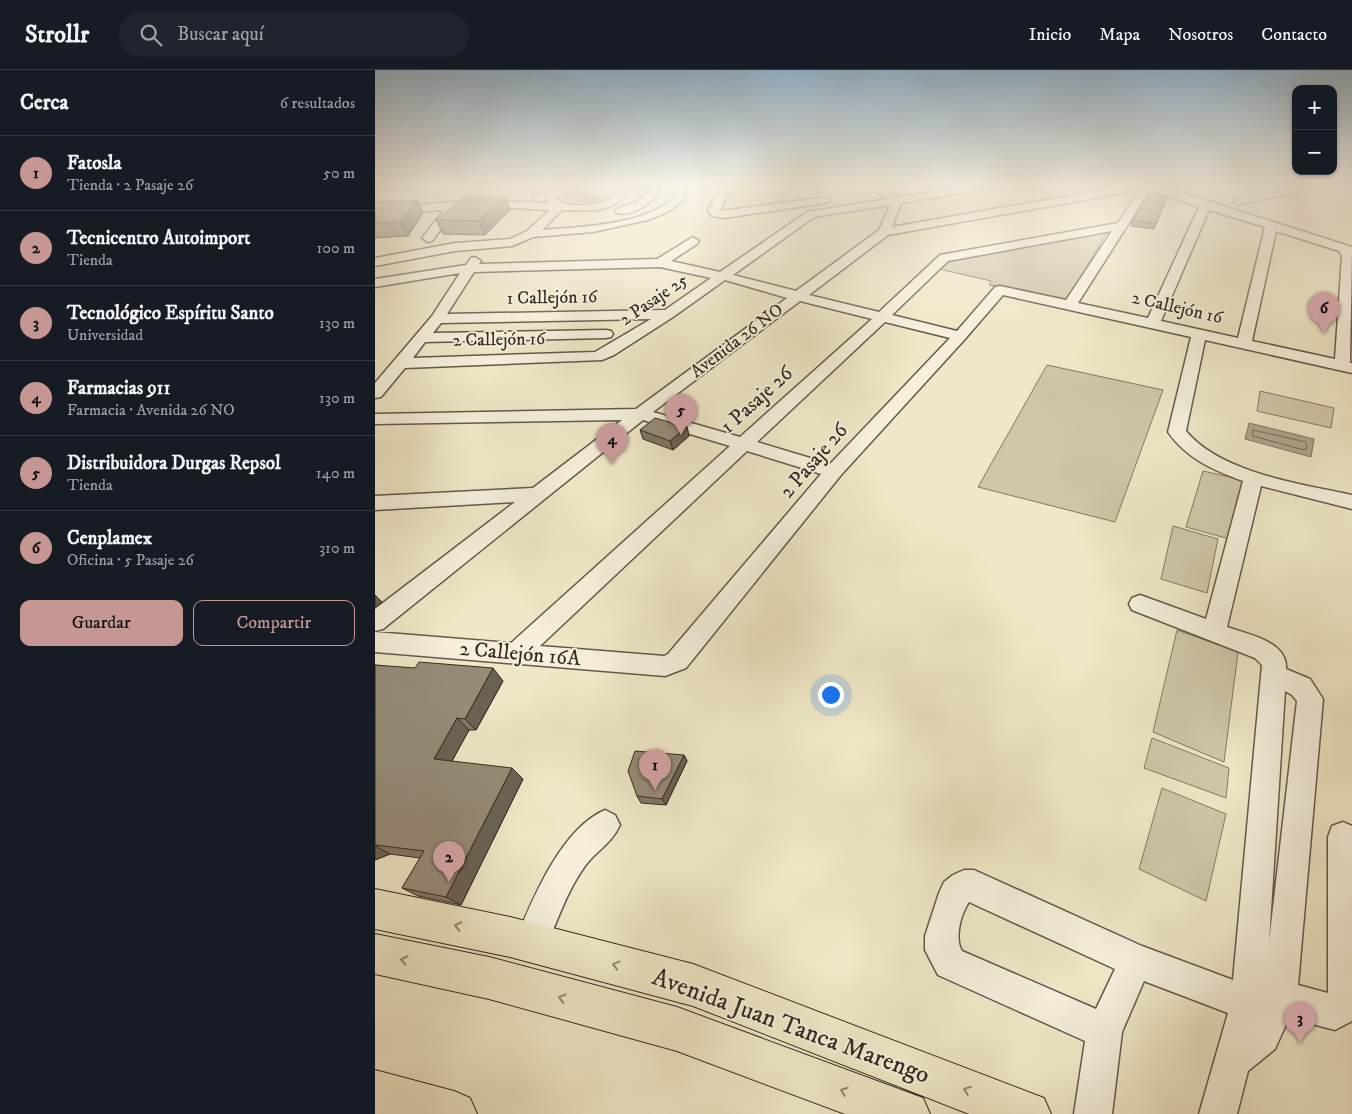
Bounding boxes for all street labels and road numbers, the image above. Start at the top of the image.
street label: 2 Pasaje 25 [616,269,692,331]
street label: 1 Callejón 16 [507,286,598,310]
street label: 2 Callejón 16 [1129,287,1225,329]
street label: Avenida 26 NO [686,299,788,383]
street label: 2 Callejón 16 [452,328,546,352]
street label: 1 Pasaje 26 [715,360,799,439]
street label: 2 Pasaje 26 [774,417,854,504]
street label: 2 Callejón 16A [458,636,582,672]
street label: Avenida Juan Tanca Marengo [648,961,934,1091]

